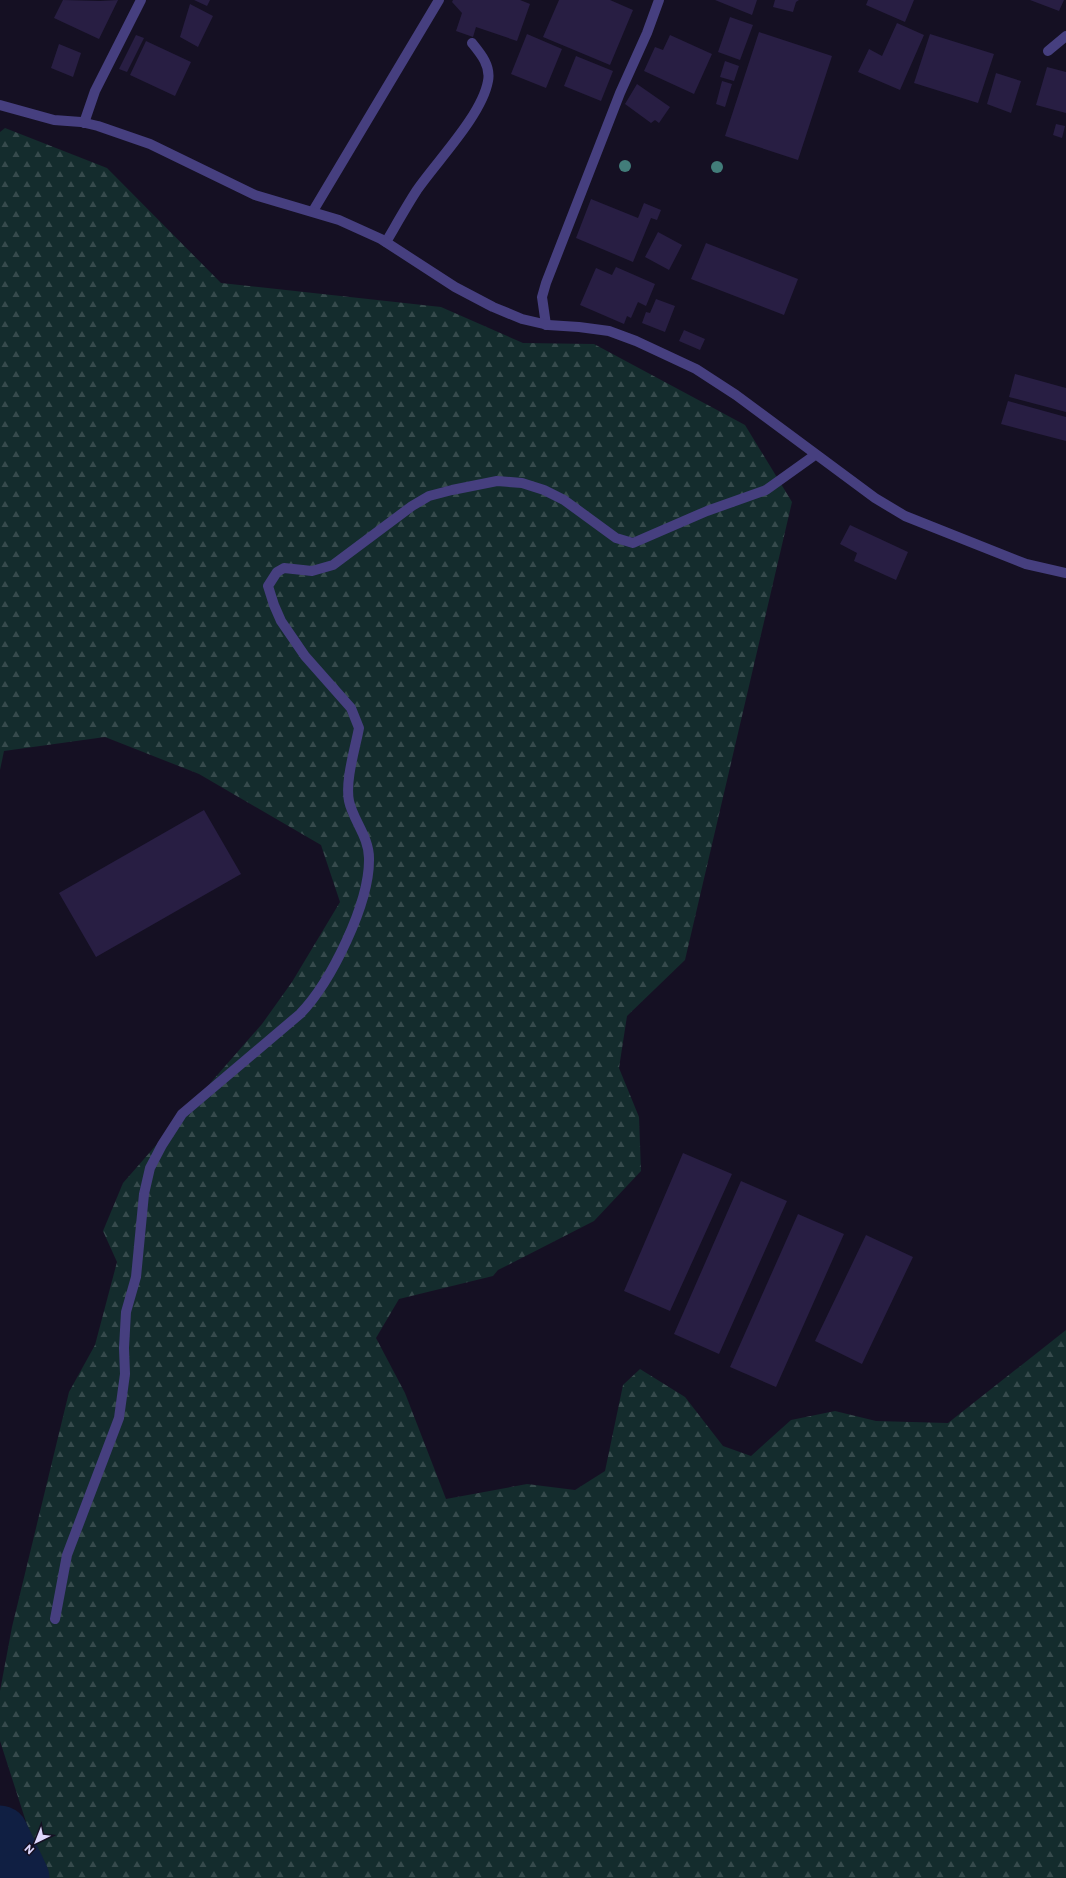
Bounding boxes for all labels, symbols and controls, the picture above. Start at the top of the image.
north arrow [16,1822,56,1862]
text: N [21,1842,36,1857]

